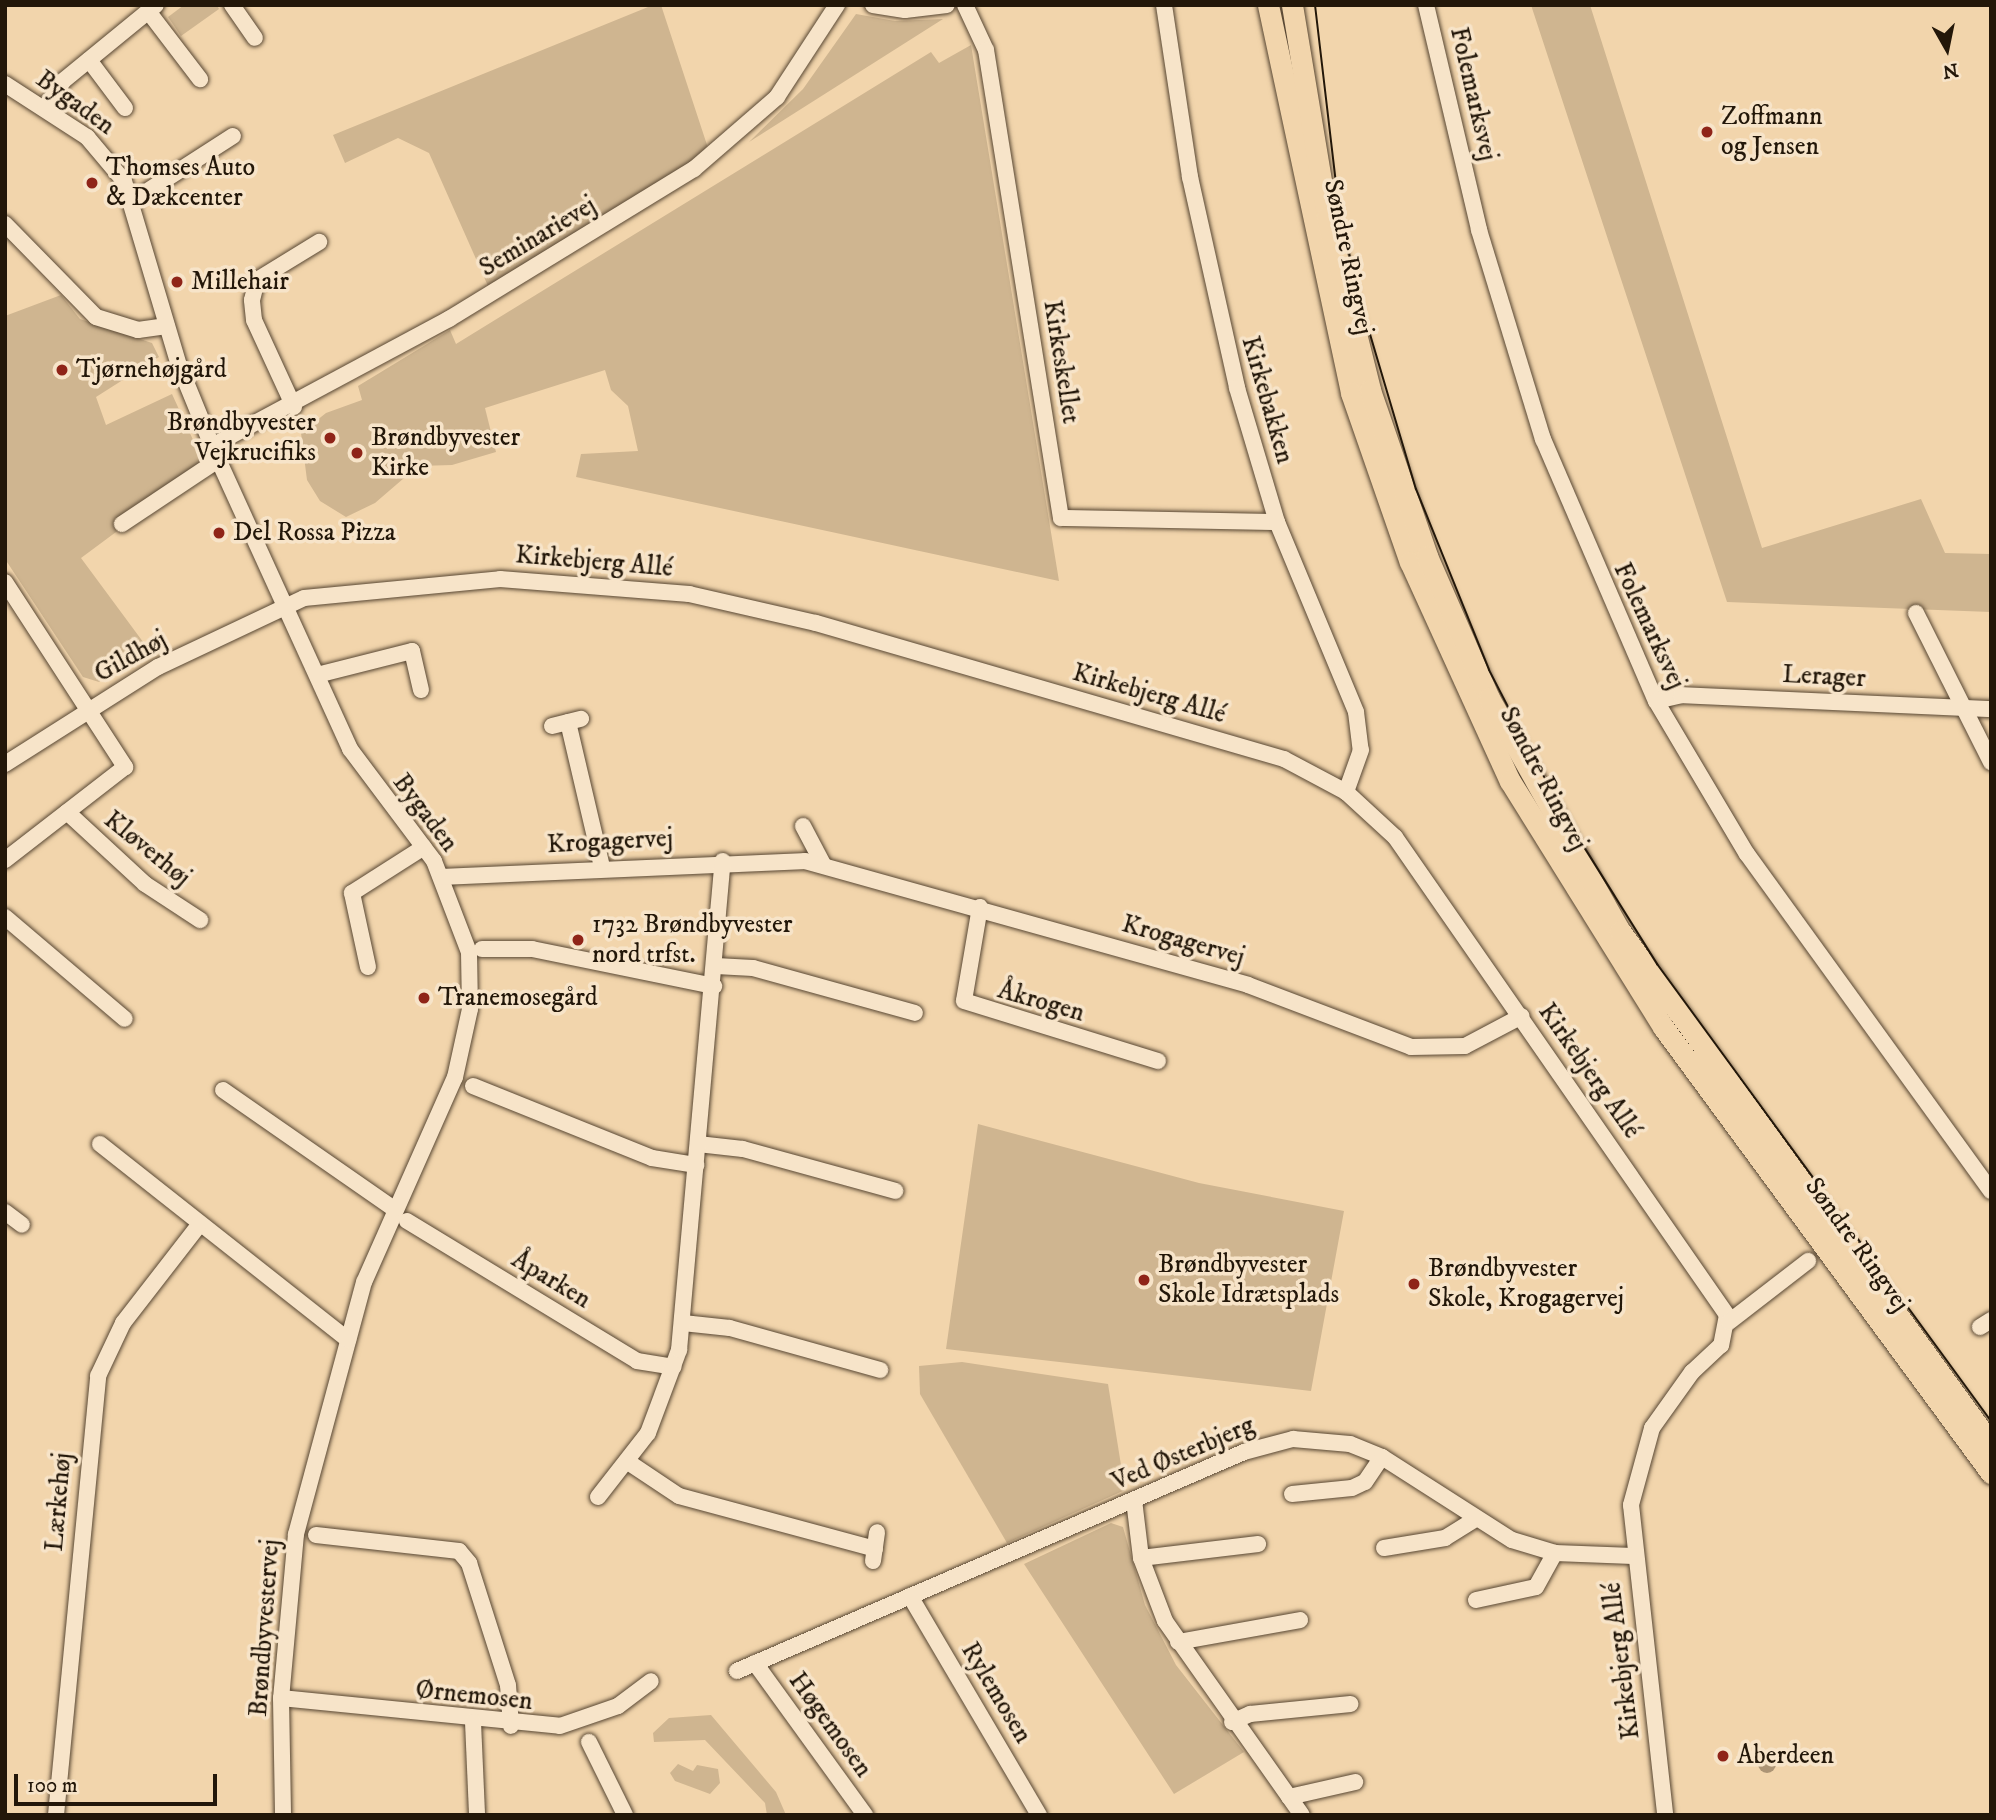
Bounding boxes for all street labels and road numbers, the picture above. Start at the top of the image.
street label: Folemarksvej [1442,24,1504,164]
street label: Bygaden [29,64,121,142]
street label: Søndre Ringvej [1316,176,1380,338]
street label: Seminarievej [474,190,602,284]
street label: Kirkeskellet [1036,298,1086,426]
street label: Kirkebakken [1234,333,1300,467]
street label: Kirkebjerg Allé [514,540,674,584]
street label: Folemarksvej [1606,558,1692,694]
street label: Gildhøj [89,624,173,690]
street label: Kirkebjerg Allé [1069,657,1229,731]
street label: Lerager [1782,659,1866,695]
street label: Søndre Ringvej [1492,702,1594,856]
street label: Bygaden [386,768,464,858]
street label: Kløverhøj [97,805,197,893]
street label: Krogagervej [546,823,674,861]
street label: Krogagervej [1118,909,1248,973]
street label: Åkrogen [994,975,1088,1029]
street label: Kirkebjerg Allé [1531,997,1647,1145]
street label: Søndre Ringvej [1798,1172,1916,1318]
street label: Åparken [506,1244,596,1316]
street label: Ved Østerbjerg [1107,1410,1259,1498]
street label: Lærkehøj [39,1451,79,1553]
street label: Brøndbyvestervej [243,1538,287,1718]
street label: Kirkebjerg Allé [1597,1581,1647,1741]
street label: Rylemosen [954,1637,1038,1749]
street label: Høgemosen [781,1666,879,1784]
street label: Ørnemosen [414,1674,534,1718]

